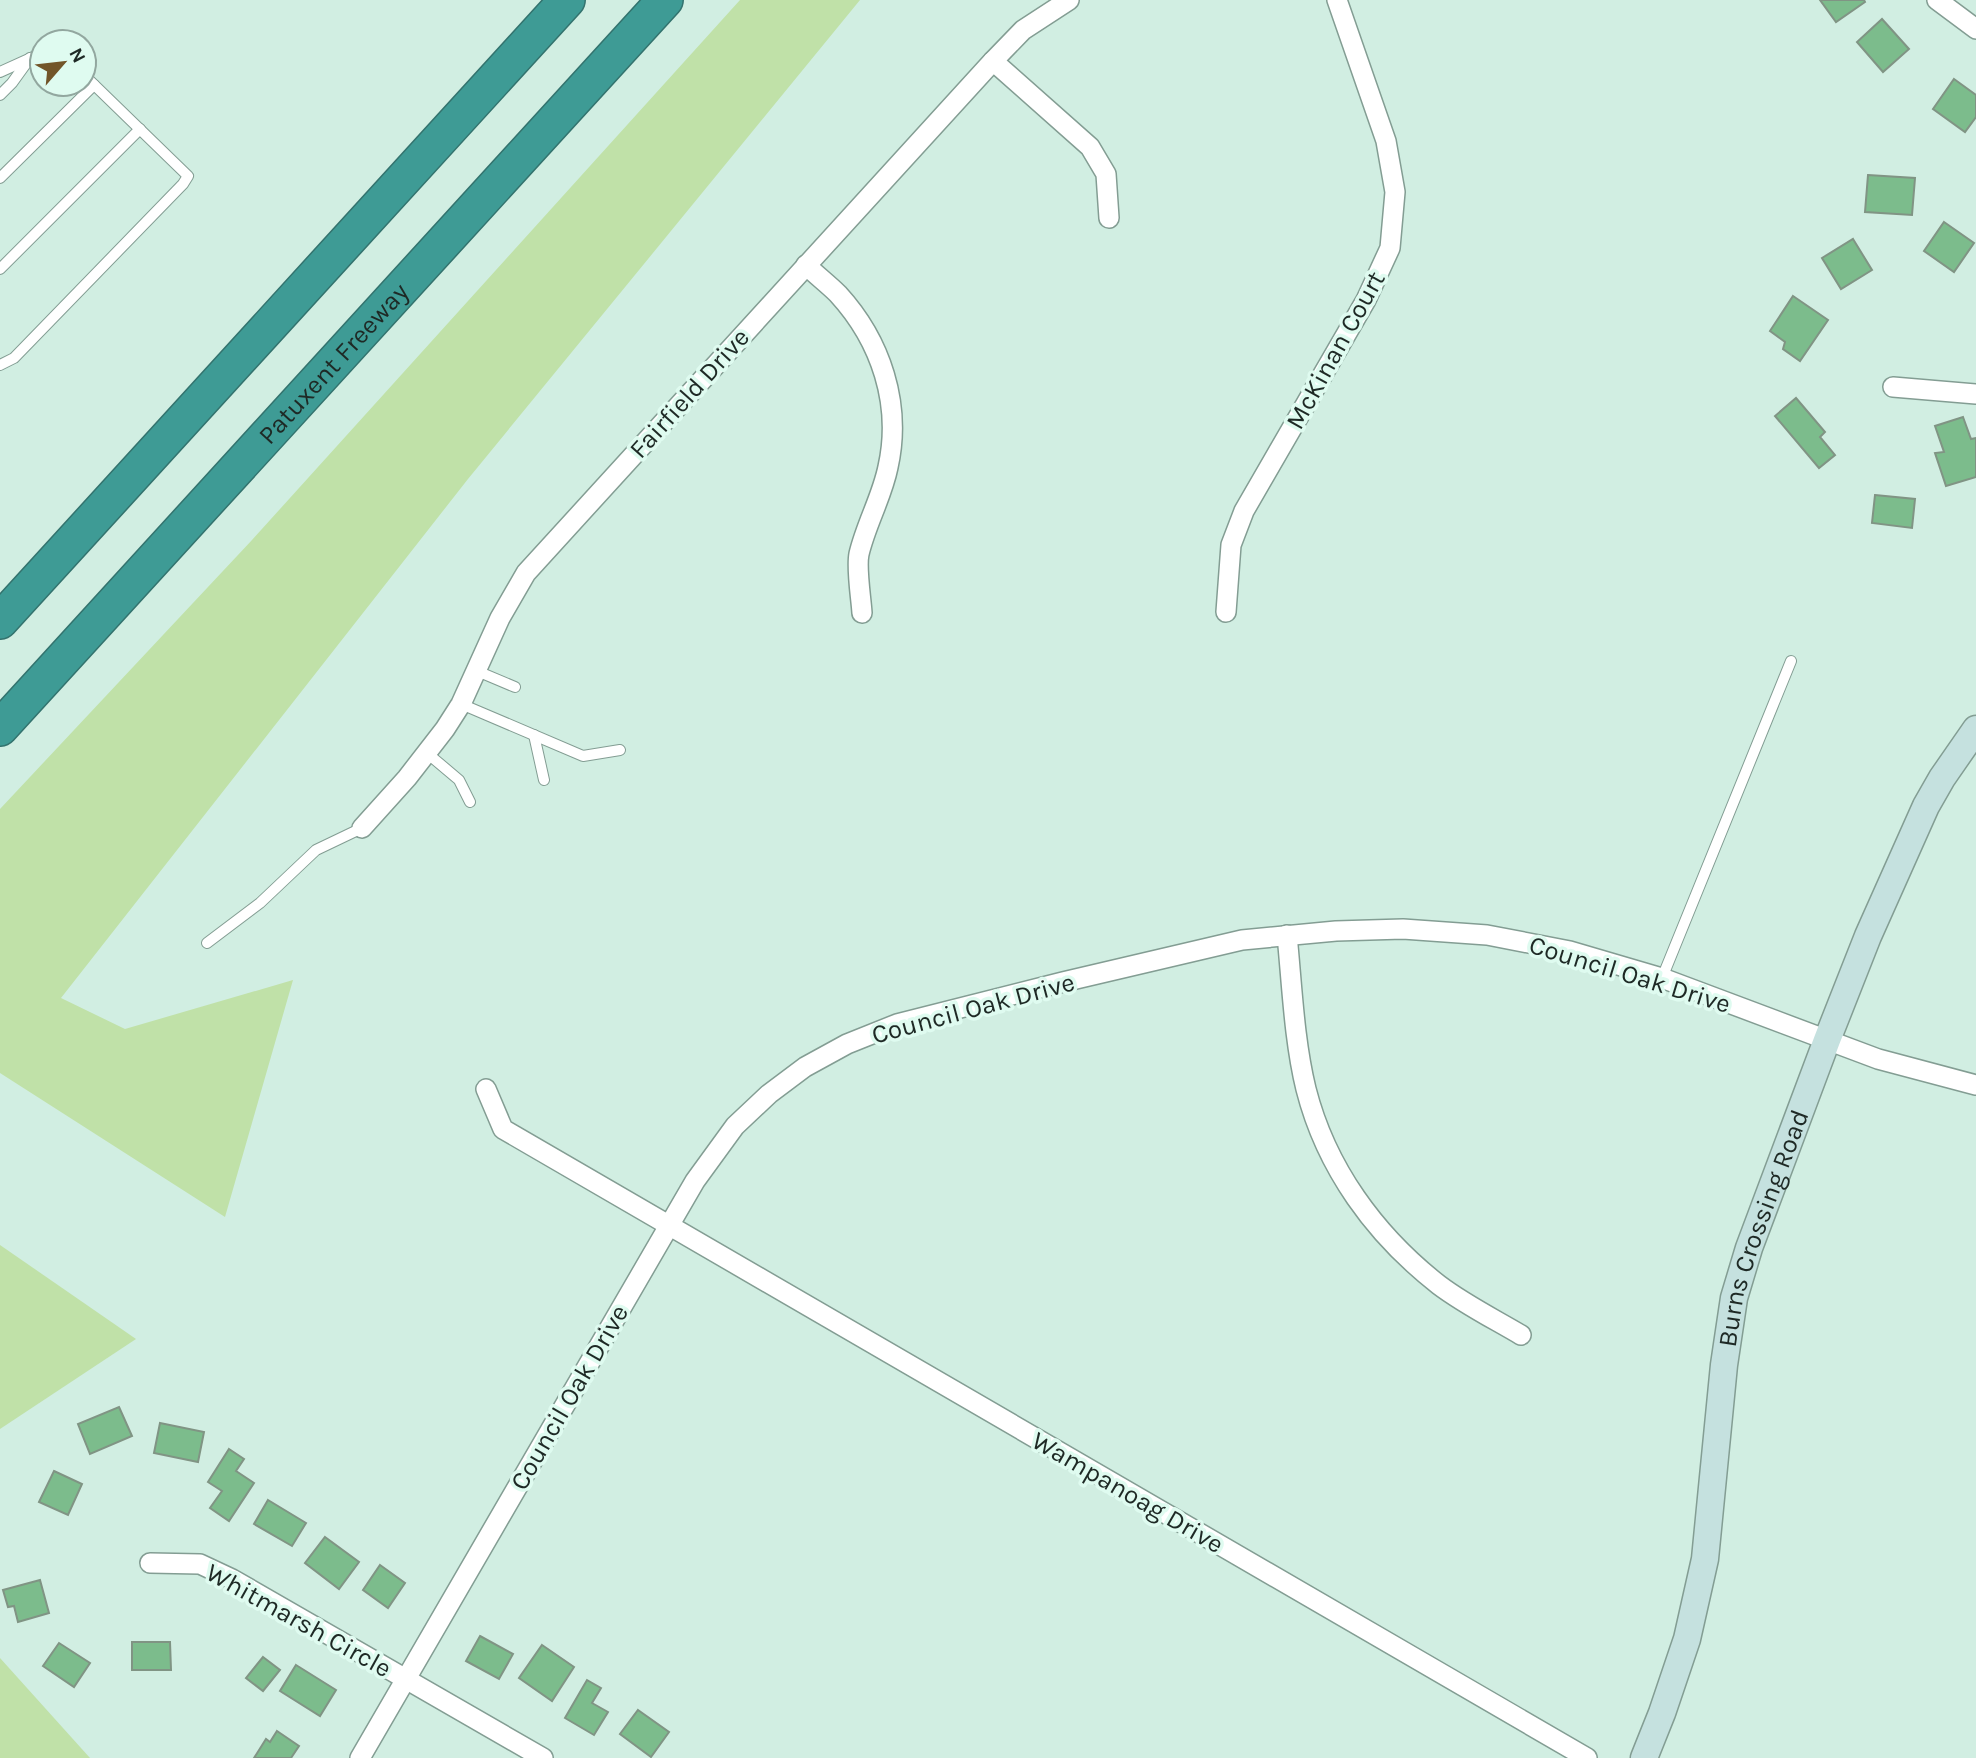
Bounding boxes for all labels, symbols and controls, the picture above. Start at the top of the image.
north arrow [28,28,98,98]
text: N [64,44,90,67]
street label: McKinan Court [1279,266,1392,435]
street label: Patuxent Freeway [252,276,415,451]
street label: Fairfield Drive [623,322,756,465]
street label: Council Oak Drive [1525,929,1734,1020]
street label: Council Oak Drive [868,966,1078,1050]
street label: Burns Crossing Road [1712,1105,1815,1349]
street label: Council Oak Drive [504,1299,635,1495]
street label: Wampanoag Drive [1026,1425,1229,1560]
street label: Whitmarsh Circle [201,1557,397,1684]

